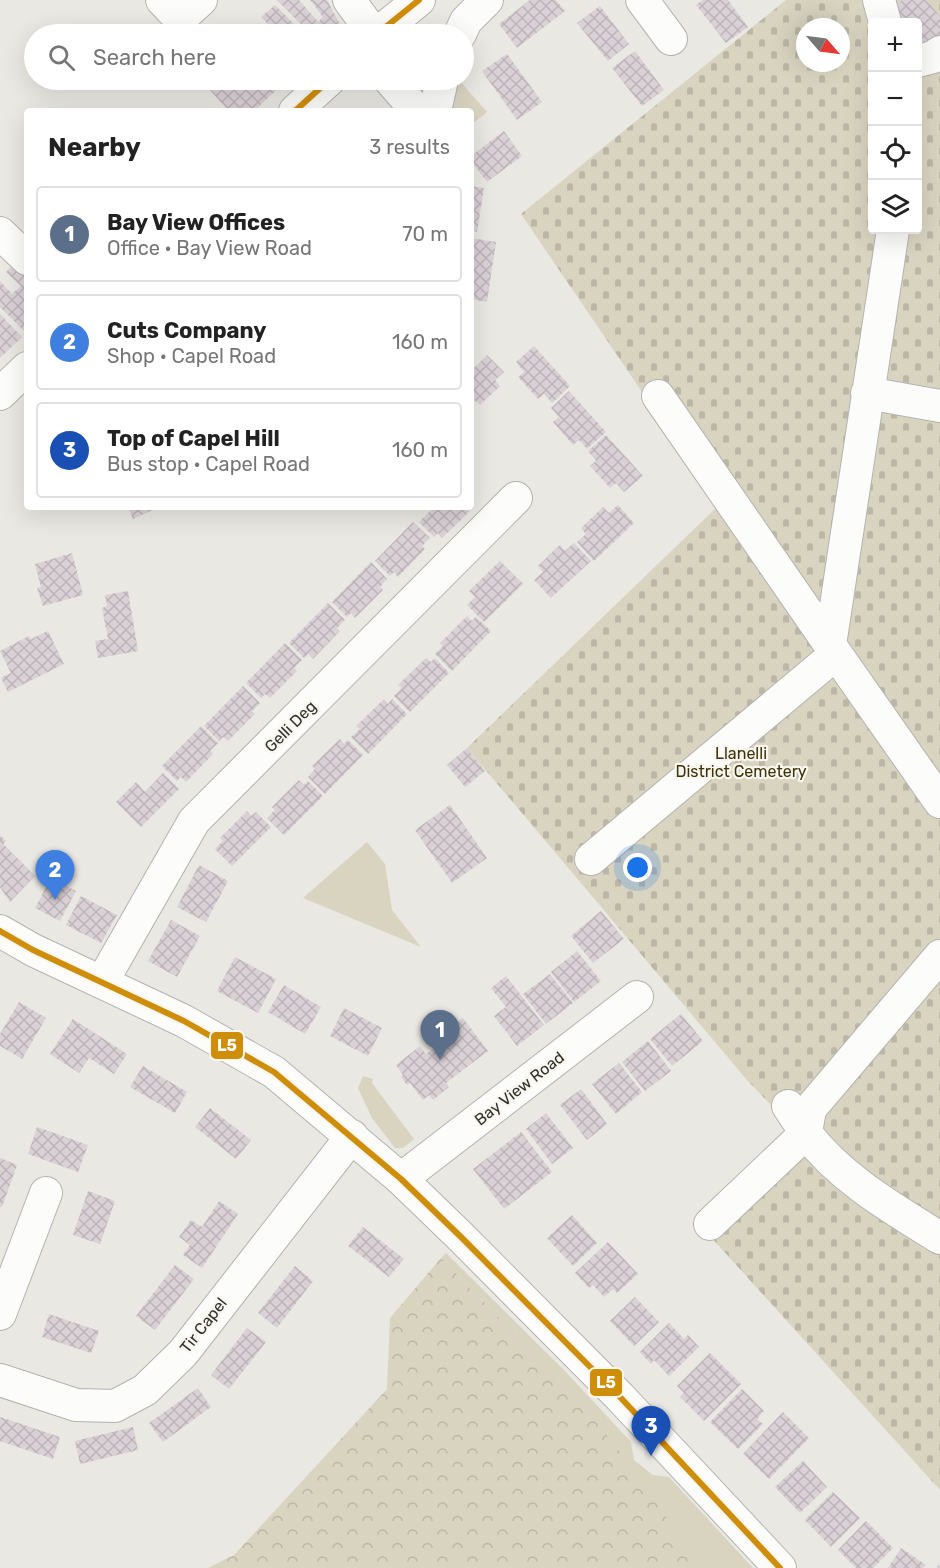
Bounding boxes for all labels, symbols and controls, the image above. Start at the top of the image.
north arrow [796,18,850,72]
map controls [868,18,922,234]
button: + [868,18,922,72]
search box [24,24,474,90]
icon: search [45,41,78,74]
text: Search here [93,44,216,71]
button: − [868,72,922,126]
button: locate [868,126,922,180]
text: Nearby [48,132,141,163]
text: 3 results [369,135,450,159]
button: layers [868,180,922,234]
text: Bay View Offices [107,209,285,236]
text: 1 [65,222,74,246]
text: 70 m [402,222,448,246]
text: Office · Bay View Road [107,236,312,260]
text: Cuts Company [107,317,266,344]
text: 2 [63,330,76,354]
text: 160 m [392,330,448,354]
text: Shop · Capel Road [107,344,276,368]
text: Top of Capel Hill [107,425,280,452]
text: 3 [63,438,76,462]
text: 160 m [392,438,448,462]
text: Bus stop · Capel Road [107,452,310,476]
street label: Gelli Deg [261,697,320,756]
park label: Llanelli District Cemetery [675,744,807,781]
pin: 2 [36,850,74,900]
your location [623,853,652,882]
pin: 1 [420,1010,460,1060]
line badge: L5 [210,1031,244,1060]
text: L5 [217,1036,237,1055]
street label: Bay View Road [471,1047,568,1129]
street label: Tir Capel [176,1294,231,1357]
line badge: L5 [589,1368,623,1397]
text: L5 [596,1373,616,1392]
pin: 3 [632,1406,670,1456]

